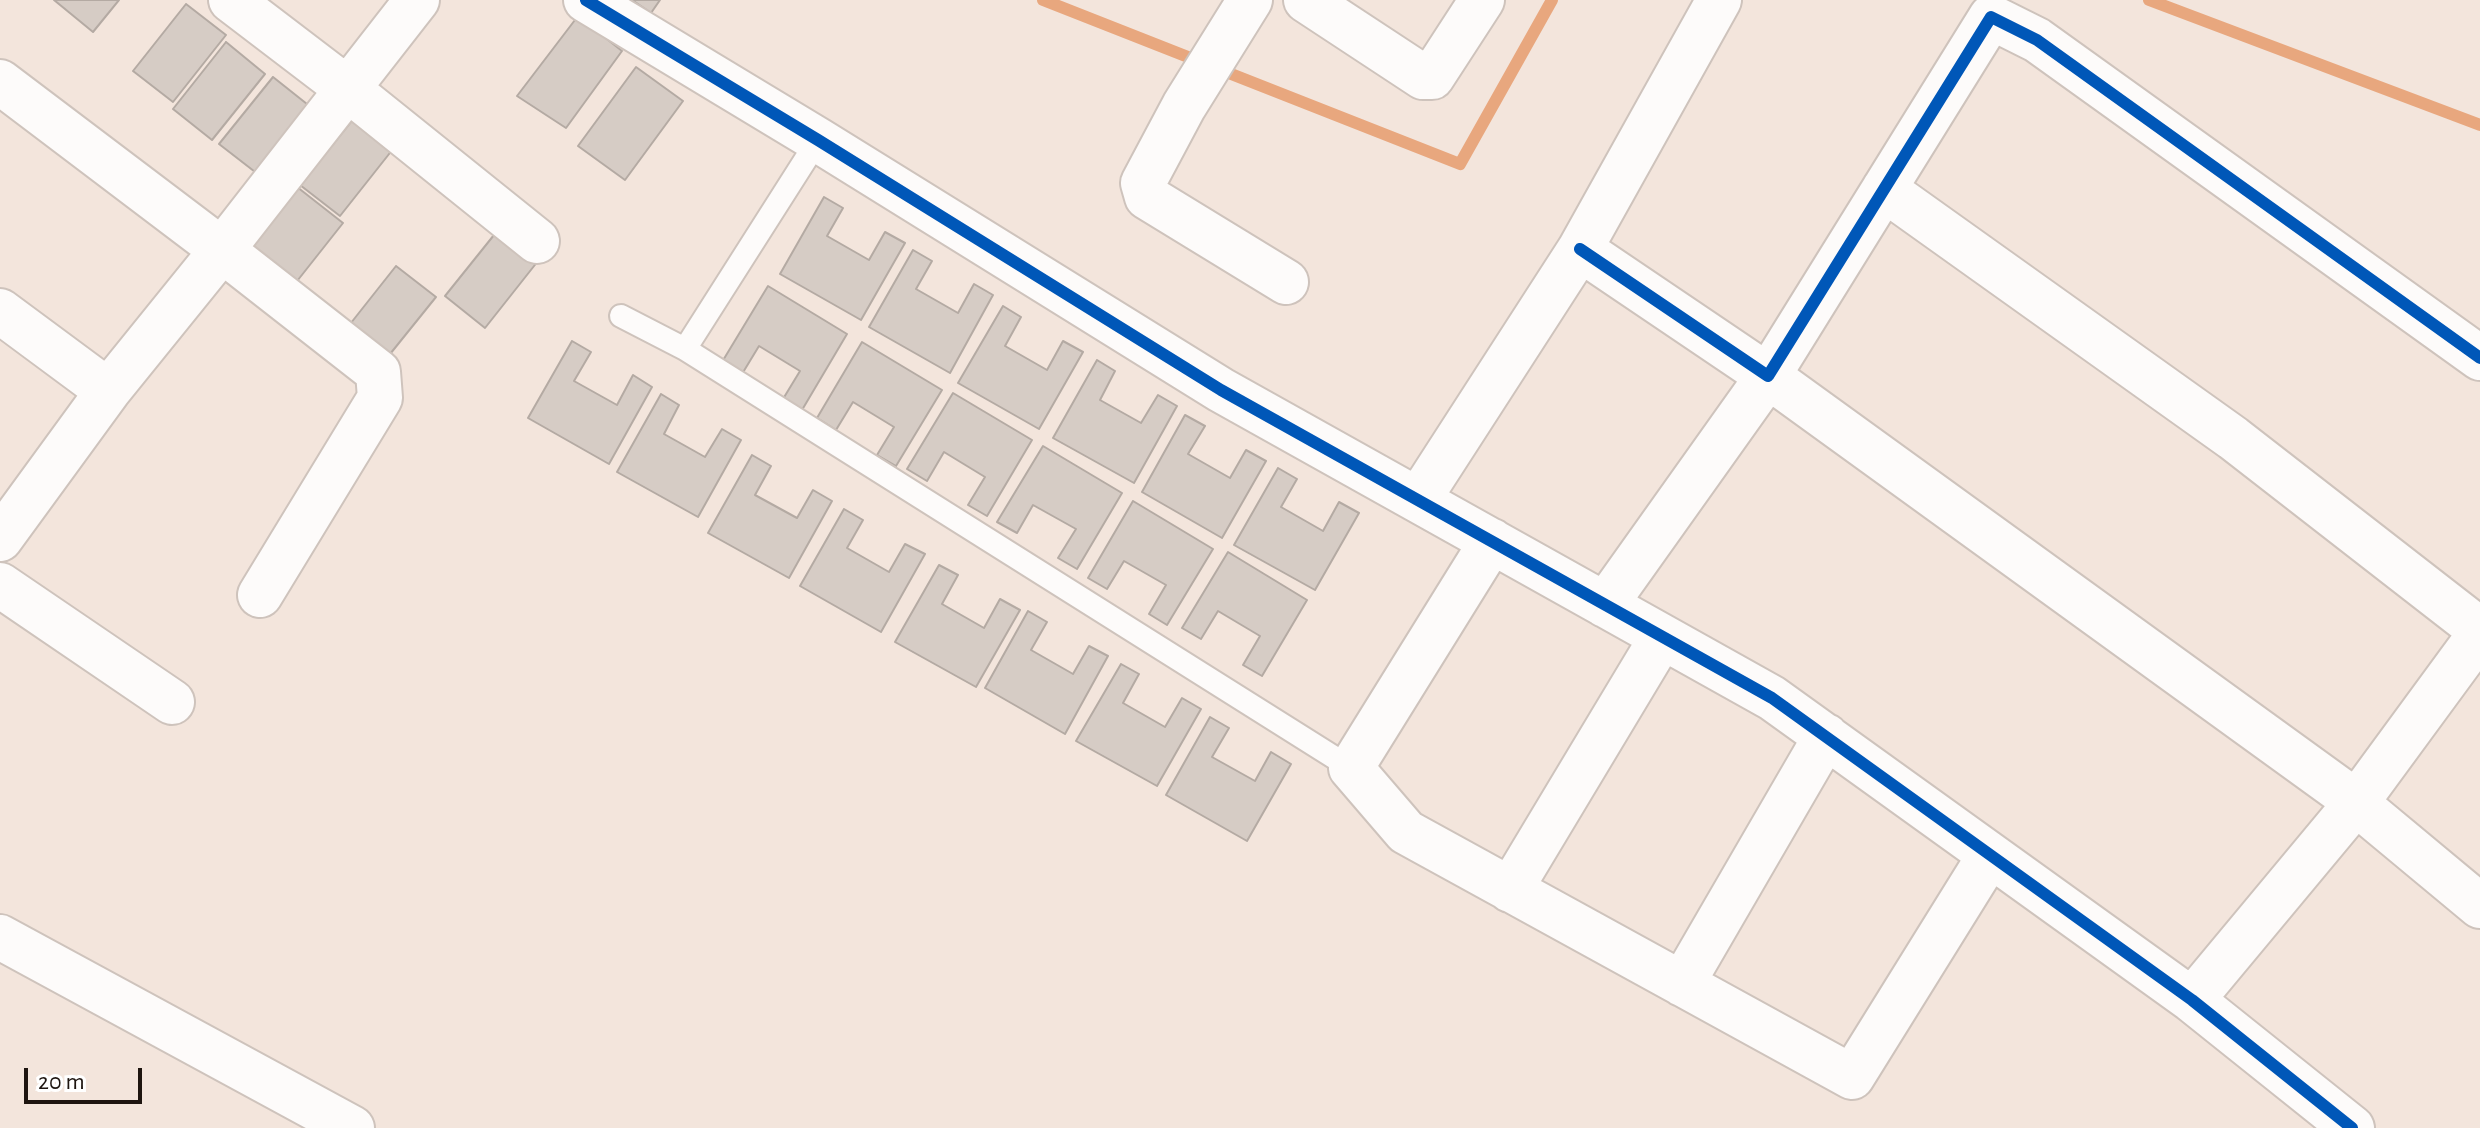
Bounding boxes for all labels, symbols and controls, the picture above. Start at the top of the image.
scale bar [28,1052,146,1102]
text: 20 m [38,1070,85,1094]

